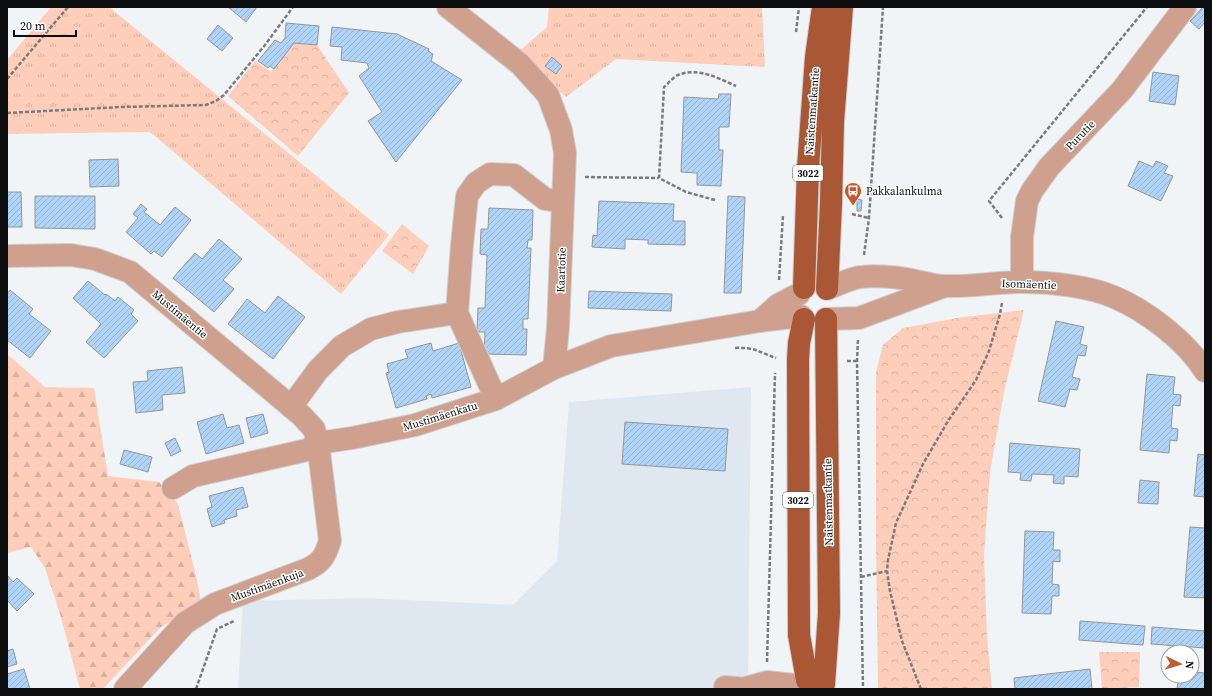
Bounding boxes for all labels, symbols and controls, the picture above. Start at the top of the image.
scale bar [14,12,76,38]
text: 20 m [20,18,46,34]
street label: Naistenmatkantie [802,67,823,155]
street label: Purutie [1062,117,1099,154]
road number: 3022 [793,165,823,181]
bus stop icon: Pakkalankulma [843,181,863,206]
place label: Pakkalankulma [866,184,943,199]
street label: Kaartotie [553,247,570,293]
street label: Isomäentie [1001,276,1057,293]
street label: Mustimäentie [149,287,211,342]
street label: Mustimäenkatu [401,398,480,435]
street label: Naistenmatkantie [820,458,837,546]
road number: 3022 [783,492,813,508]
street label: Mustimäenkuja [229,565,306,606]
north arrow [1160,644,1200,684]
text: N [1182,660,1197,669]

